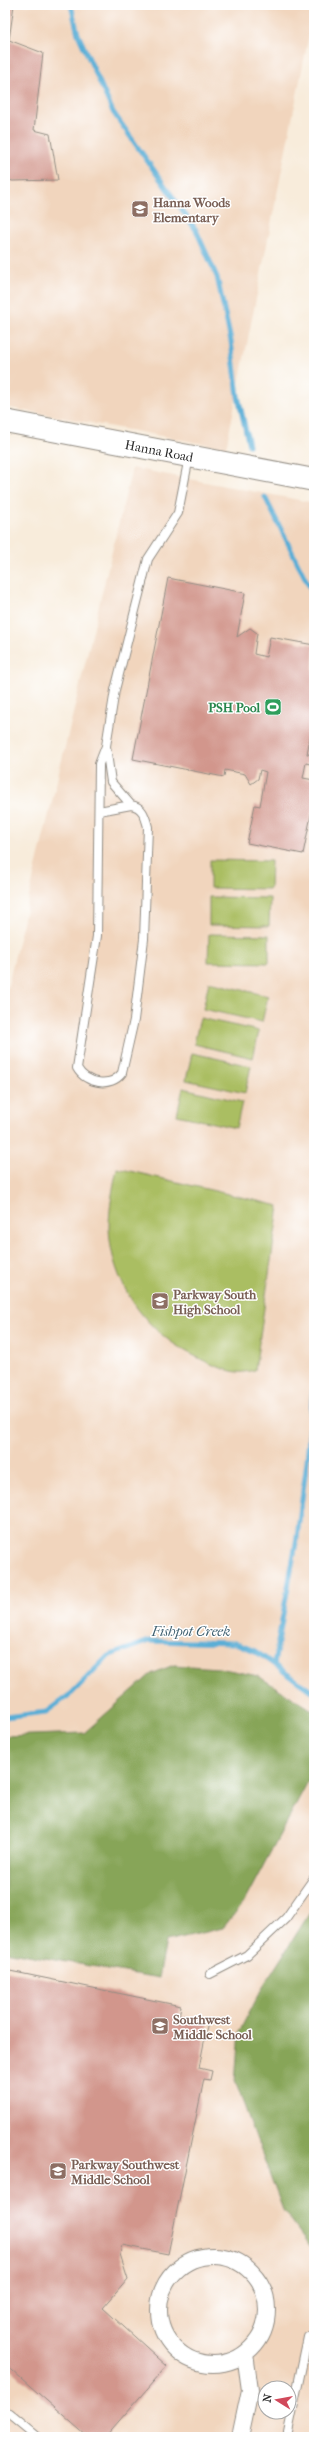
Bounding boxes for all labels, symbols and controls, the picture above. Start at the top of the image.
place label: Hanna Woods Elementary [153,195,230,226]
school or university icon: Hanna Woods Elementary [130,199,150,219]
street label: Hanna Road [124,437,196,464]
sports icon: PSH Pool [263,697,283,717]
place label: PSH Pool [208,700,260,715]
place label: Parkway South High School [173,1287,257,1318]
school or university icon: Parkway South High School [150,1291,170,1311]
water label: Fishpot Creek [151,1623,230,1640]
place label: Southwest Middle School [172,2012,252,2042]
school or university icon: Southwest Middle School [150,2016,170,2036]
place label: Parkway Southwest Middle School [70,2157,180,2187]
school or university icon: Parkway Southwest Middle School [48,2161,68,2181]
north arrow [257,2380,297,2420]
text: N [260,2392,275,2404]

